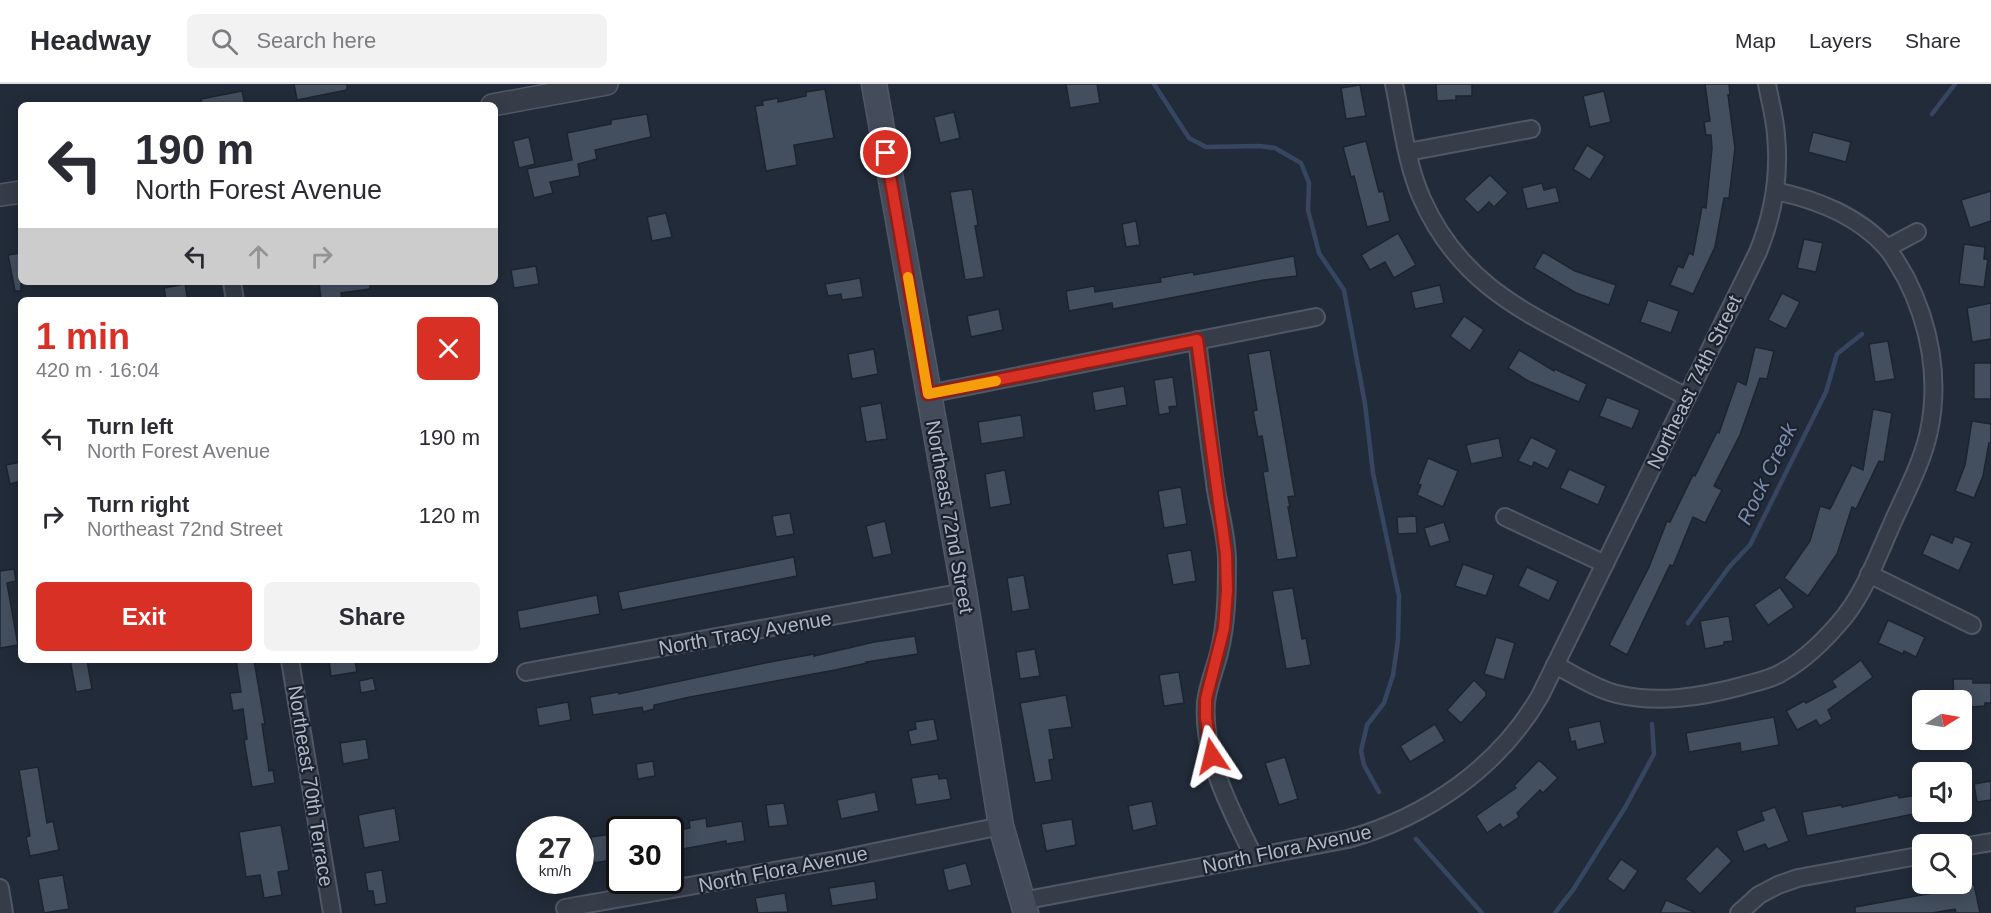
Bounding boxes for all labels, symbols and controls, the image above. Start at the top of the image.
search box [187,14,607,68]
text: Headway [30,25,151,56]
icon: search [208,25,241,58]
text: Search here [256,28,376,53]
text: Map [1735,29,1776,52]
text: Layers [1809,29,1872,52]
text: Share [1905,29,1961,52]
icon: left [36,126,114,204]
text: 190 m [135,126,254,173]
pin [860,127,911,178]
icon: arrive [869,136,902,169]
text: North Forest Avenue [135,175,382,205]
icon: left [179,240,212,273]
icon: ahead [242,240,275,273]
icon: right [305,240,338,273]
street label: Northeast 74th Street [1642,291,1746,472]
text: 1 min [36,316,130,357]
button: close [417,317,480,380]
text: 420 m · 16:04 [36,359,159,381]
text: Turn left [87,414,173,439]
water label: Rock Creek [1732,418,1802,528]
street label: Northeast 72nd Street [922,419,978,616]
icon: left [36,422,69,455]
text: 190 m [419,425,480,450]
text: North Forest Avenue [87,440,270,462]
text: Turn right [87,492,189,517]
icon: right [36,500,69,533]
text: 120 m [419,503,480,528]
text: Northeast 72nd Street [87,518,283,540]
button: Exit [36,582,252,651]
button: Share [264,582,480,651]
street label: North Tracy Avenue [657,607,833,659]
street label: Northeast 70th Terrace [284,684,338,888]
north arrow [1912,690,1972,750]
map controls [1912,690,1972,894]
position arrow [1180,724,1244,788]
button: sound [1912,762,1972,822]
speed limit sign: 30 [606,816,684,894]
street label: North Flora Avenue [1201,820,1373,878]
text: 27 [538,831,572,864]
button: search [1912,834,1972,894]
street label: North Flora Avenue [697,842,869,896]
text: km/h [539,862,571,879]

